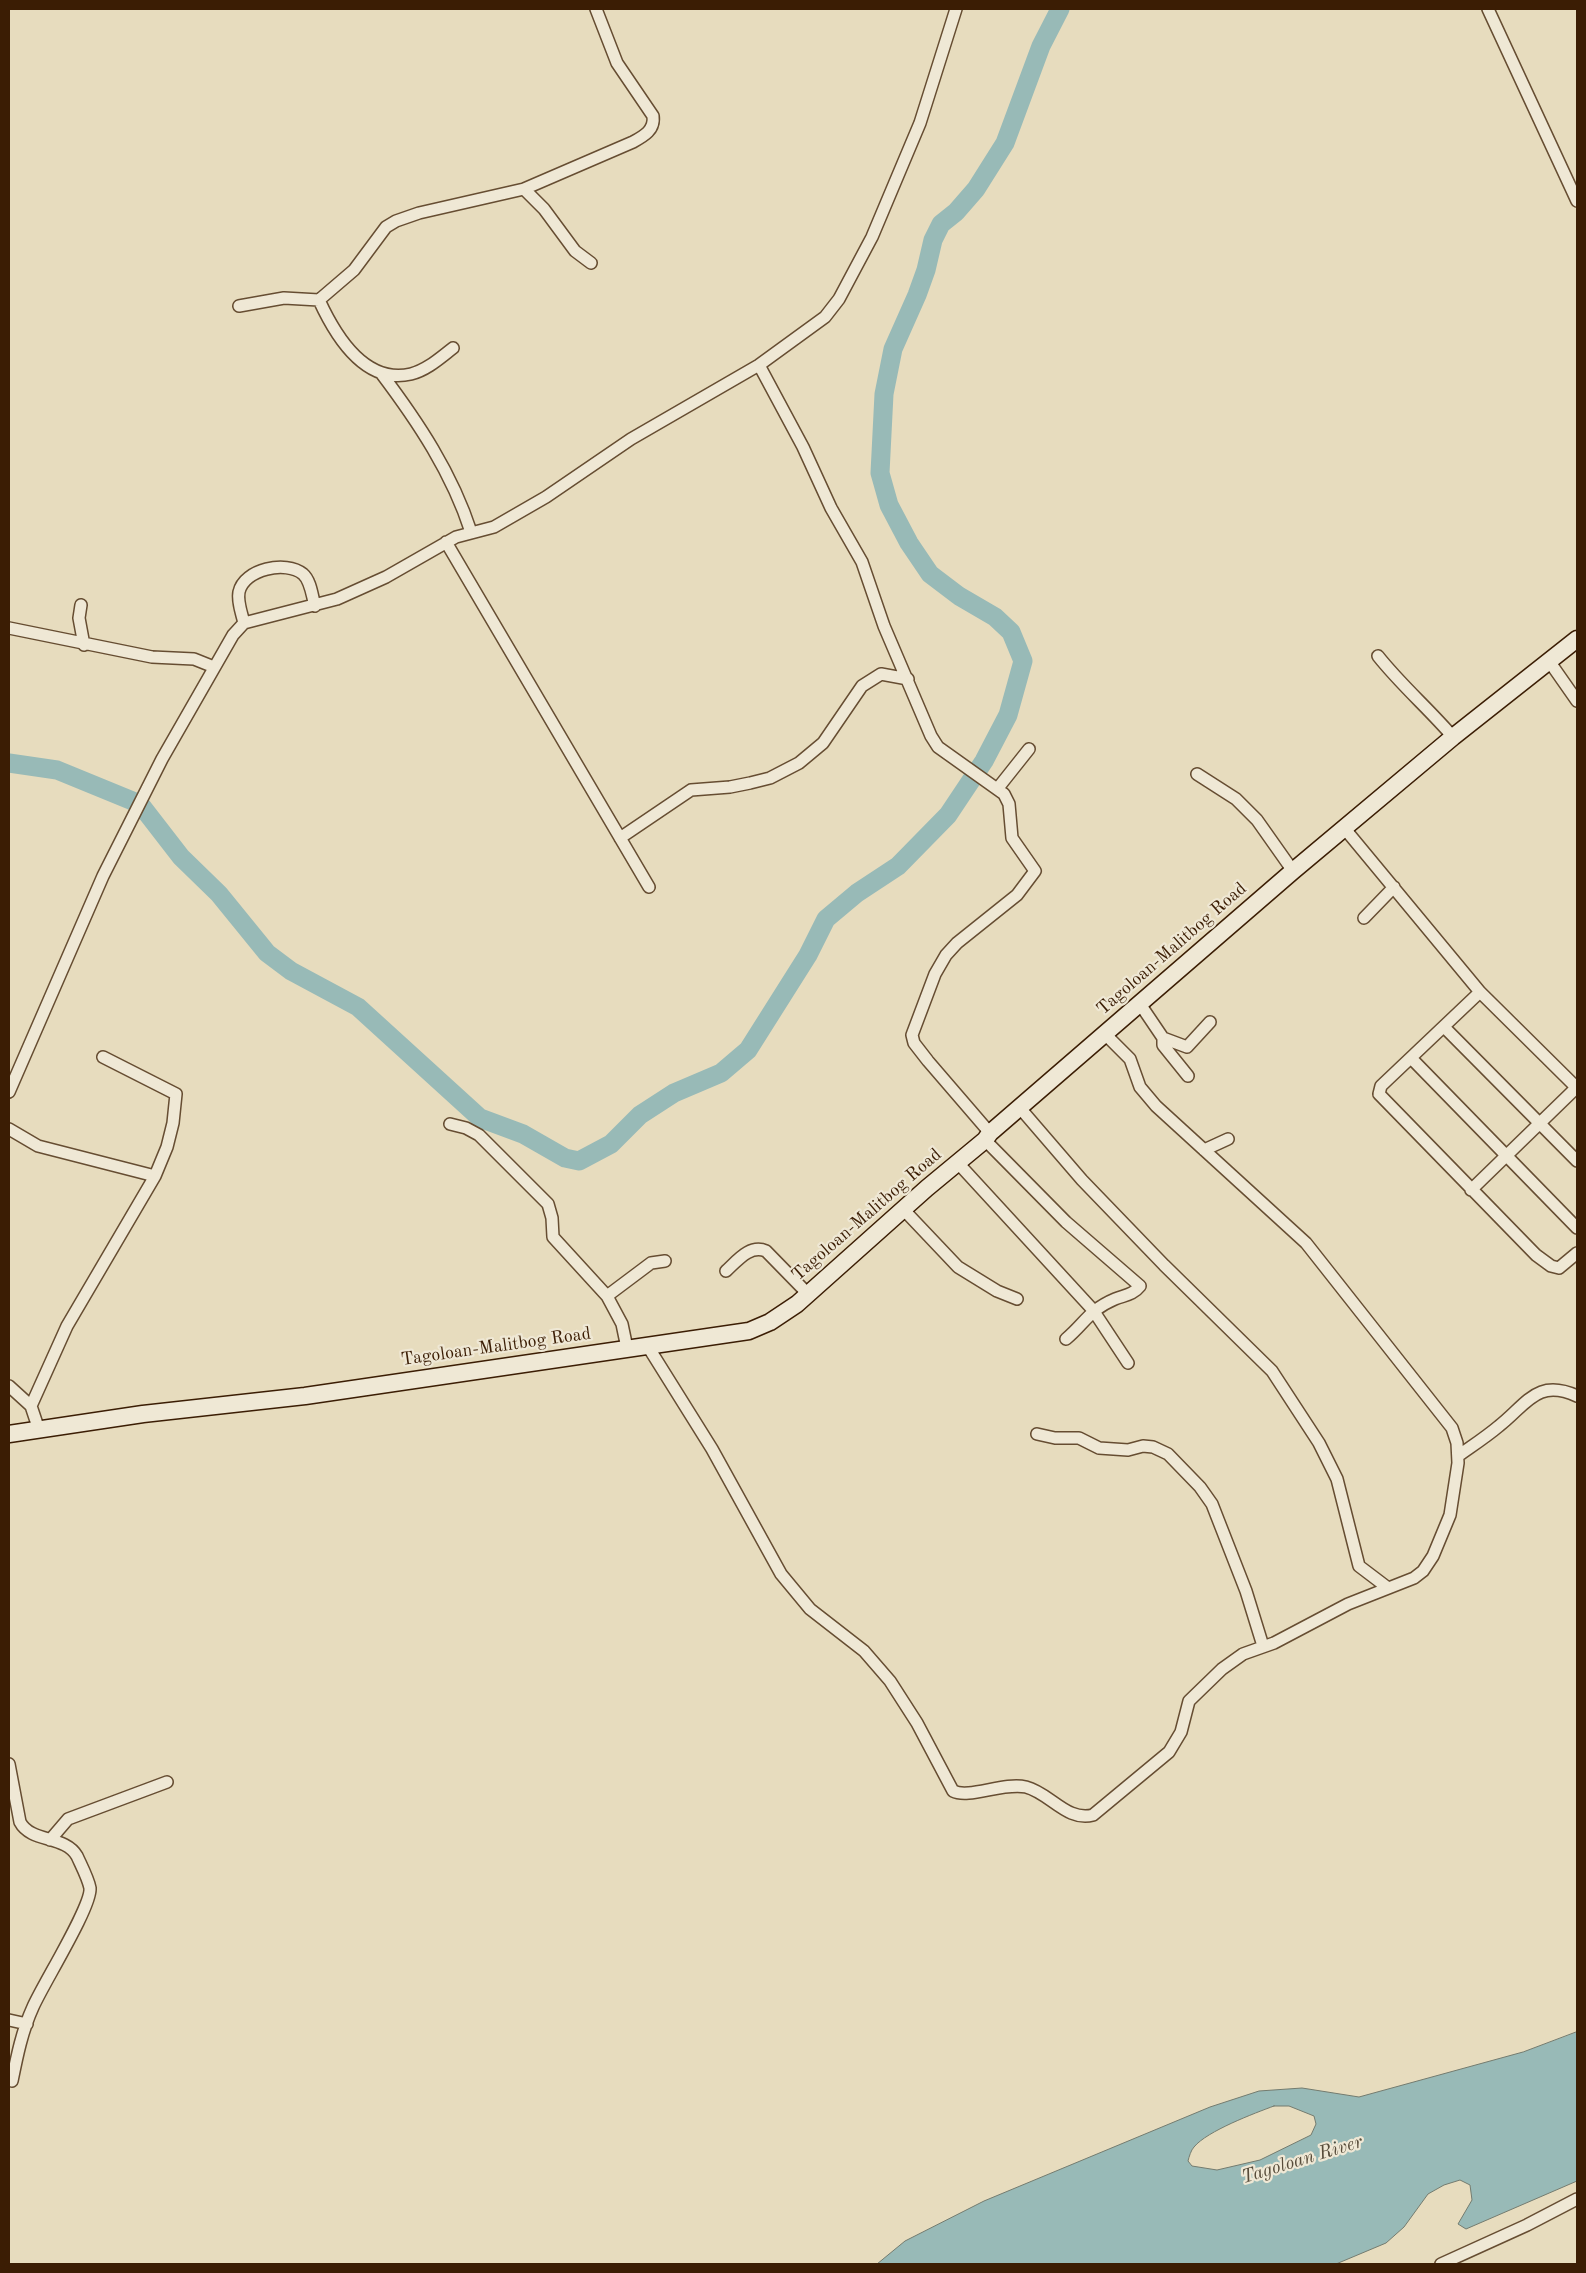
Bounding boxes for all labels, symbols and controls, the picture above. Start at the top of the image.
street label: Tagoloan-Malitbog Road [1093,878,1251,1020]
street label: Tagoloan-Malitbog Road [788,1144,946,1286]
street label: Tagoloan-Malitbog Road [400,1323,592,1371]
water label: Tagoloan River [1239,2131,1365,2189]

